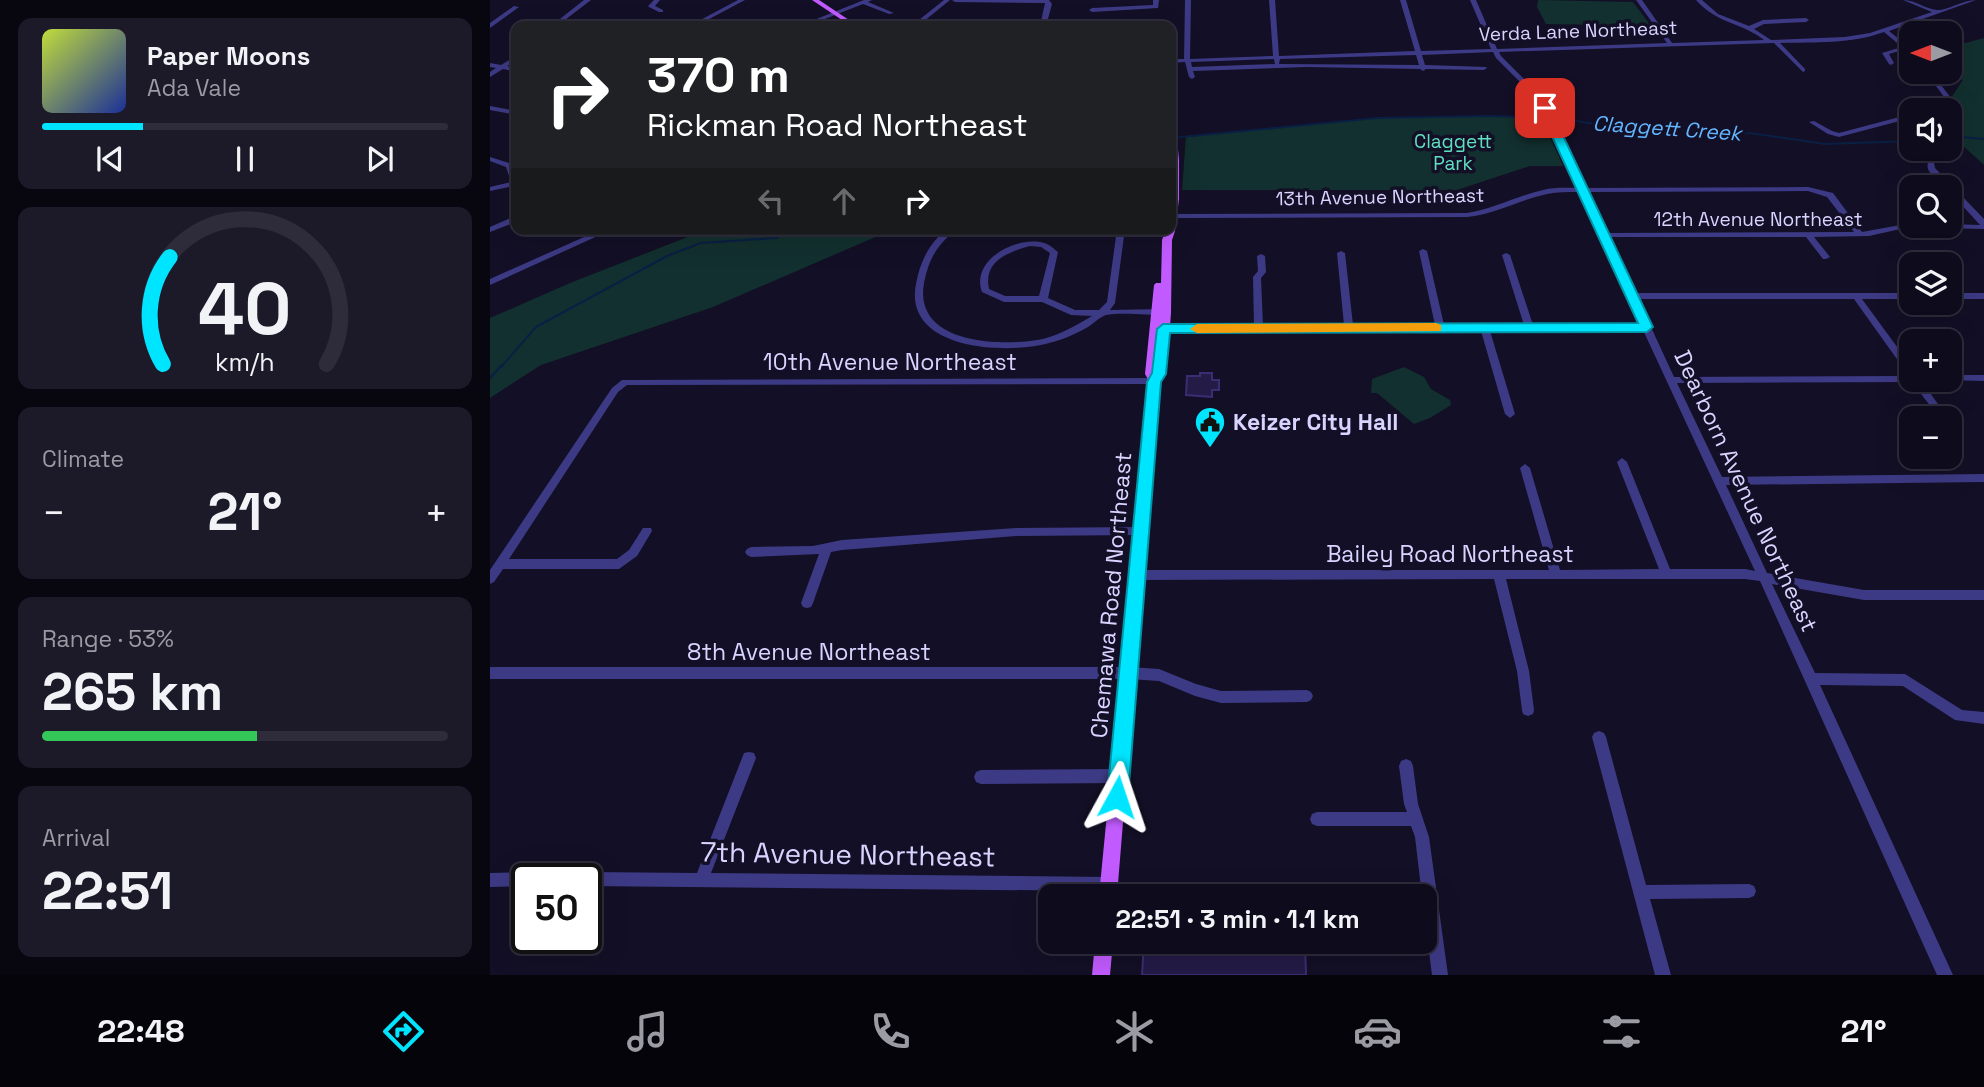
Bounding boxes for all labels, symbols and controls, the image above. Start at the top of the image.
street label: Verda Lane Northeast [1478,15,1678,47]
north arrow [1899,21,1962,84]
map controls [1899,21,1962,469]
text: Paper Moons [147,39,310,73]
text: 370 m [647,44,790,106]
icon: right [532,49,623,140]
text: Ada Vale [147,73,241,103]
pin [1515,78,1575,138]
icon: arrive [1526,89,1564,127]
button: sound [1899,98,1962,161]
text: Rickman Road Northeast [647,105,1028,145]
water label: Claggett Creek [1592,109,1745,147]
park label: Claggett Park [1414,129,1492,176]
icon: previous [91,140,129,178]
icon: pause [226,140,264,178]
icon: next [361,140,399,178]
button: search [1899,175,1962,238]
icon: left [752,182,790,220]
icon: ahead [825,182,863,220]
icon: right [898,182,936,220]
street label: 13th Avenue Northeast [1275,183,1485,211]
street label: 12th Avenue Northeast [1654,207,1862,232]
button: layers [1899,252,1962,315]
text: 40 [198,263,292,356]
button: + [1899,329,1962,392]
street label: Dearborn Avenue Northeast [1667,345,1825,637]
text: km/h [215,346,275,378]
street label: 10th Avenue Northeast [763,347,1017,377]
public building icon: Keizer City Hall [1193,405,1227,449]
button: − [1899,406,1962,469]
place label: Keizer City Hall [1233,407,1398,437]
text: Climate [42,444,124,474]
street label: Chemawa Road Northeast [1084,451,1138,739]
text: 21° [208,479,282,545]
text: − [42,489,66,537]
text: + [424,489,448,537]
street label: Bailey Road Northeast [1326,539,1574,569]
text: Range · 53% [42,624,174,654]
street label: 8th Avenue Northeast [687,637,931,667]
text: 265 km [42,659,223,725]
position arrow [1080,760,1154,834]
text: Arrival [42,823,110,853]
street label: 7th Avenue Northeast [700,833,996,875]
text: 22:51 [42,858,173,924]
speed limit sign: 50 [511,863,602,954]
text: 22:51 · 3 min · 1.1 km [1115,902,1360,936]
icon: directions [379,1007,428,1056]
icon: music [623,1007,672,1056]
icon: phone [866,1007,915,1056]
icon: climate [1110,1007,1159,1056]
icon: car [1353,1007,1402,1056]
icon: filters [1597,1007,1646,1056]
text: 22:48 [97,1011,184,1051]
text: 21° [1841,1011,1887,1051]

